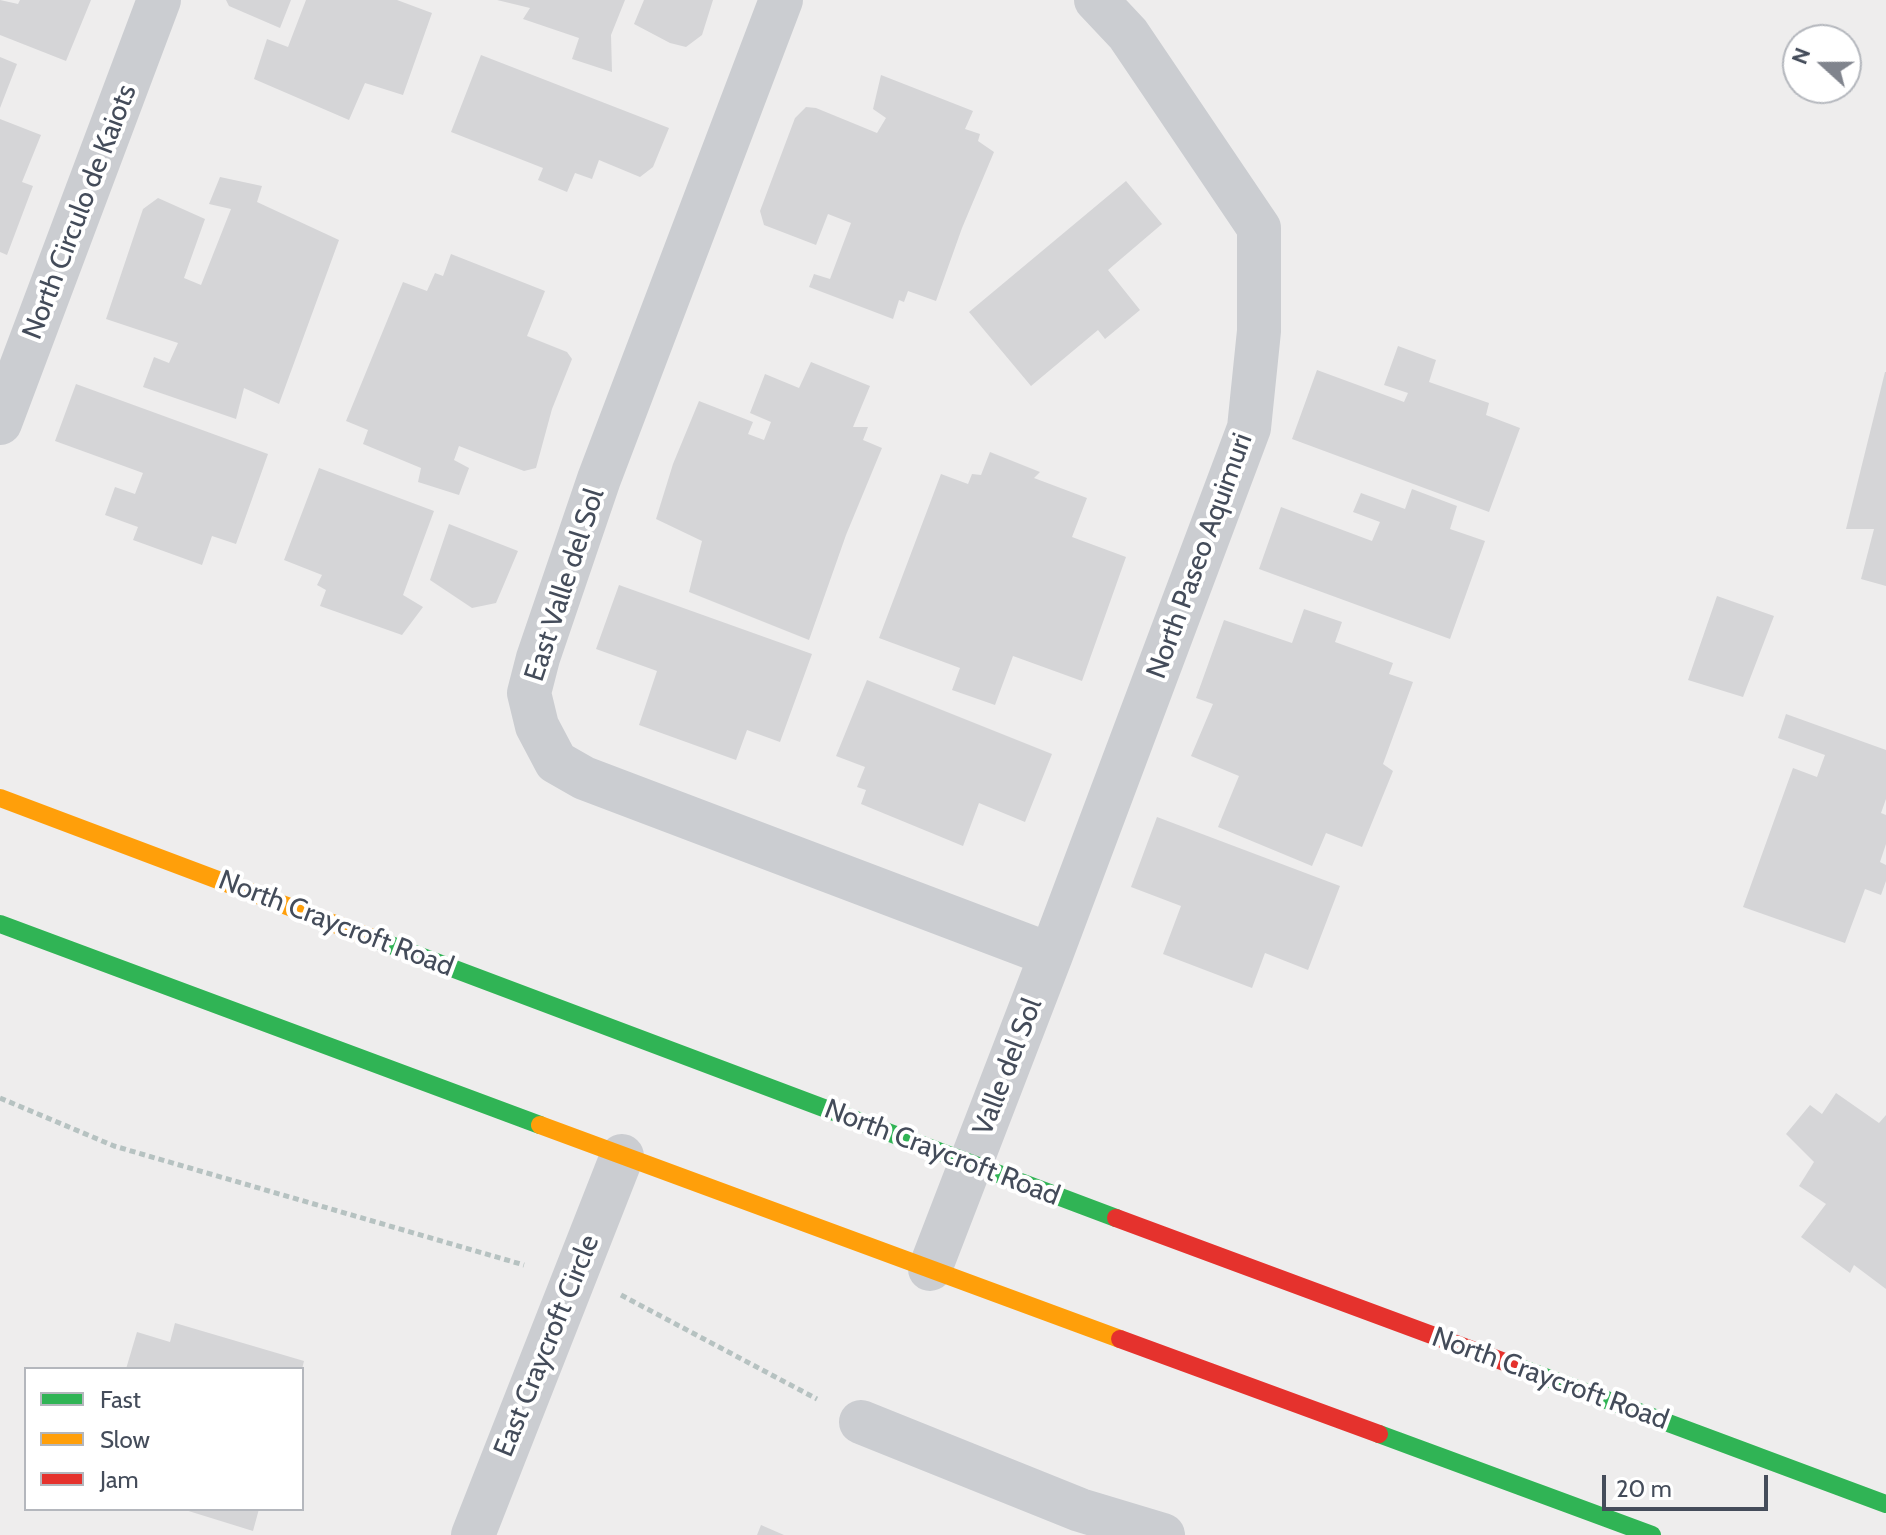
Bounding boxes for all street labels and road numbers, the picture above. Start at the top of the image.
street label: North Circulo de Kaiots [16,80,144,344]
street label: North Paseo Aquimuri [1140,429,1260,683]
street label: East Valle del Sol [518,484,612,686]
street label: North Craycroft Road [214,864,458,984]
street label: Valle del Sol [966,994,1050,1140]
street label: North Craycroft Road [820,1093,1064,1213]
street label: East Craycroft Circle [487,1230,607,1462]
street label: North Craycroft Road [1427,1321,1673,1437]

